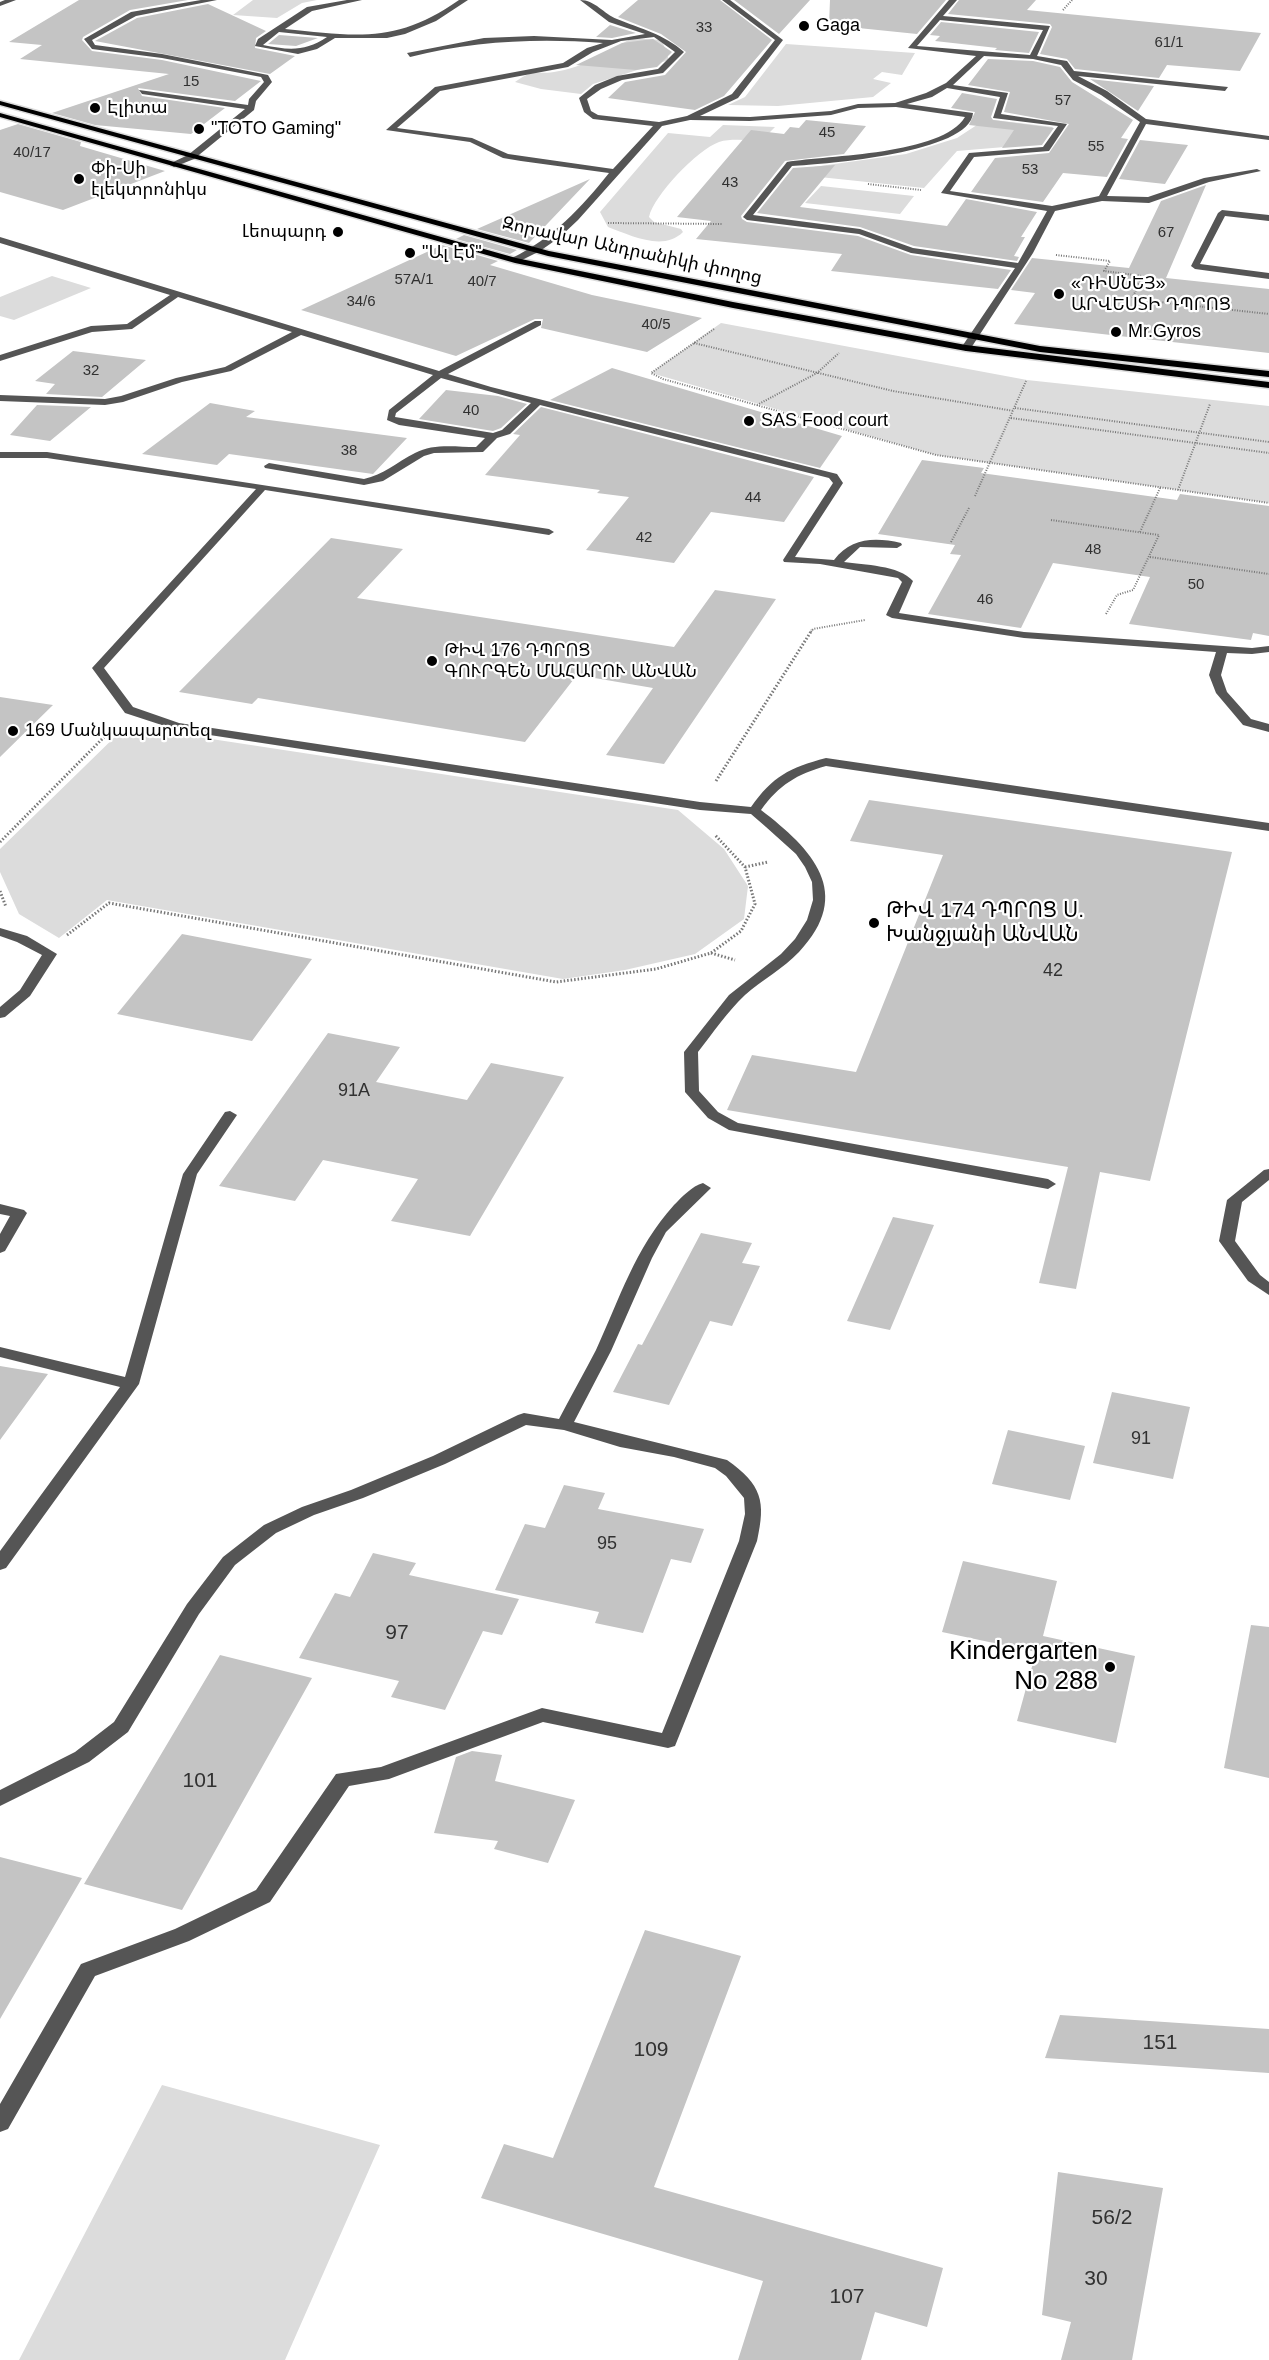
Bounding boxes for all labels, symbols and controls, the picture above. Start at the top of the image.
place label: Gaga [816,15,860,37]
house number: 33 [696,19,712,37]
marker: Gaga [797,19,811,33]
house number: 61/1 [1154,34,1184,52]
house number: 15 [183,73,199,91]
house number: 57 [1055,92,1071,110]
place label: Էլիտա [107,97,168,119]
marker: Էլիտա [88,101,102,115]
place label: "TOTO Gaming" [211,118,341,140]
marker: "TOTO Gaming" [192,122,206,136]
house number: 45 [819,124,835,142]
house number: 55 [1088,138,1104,156]
house number: 40/17 [13,144,51,162]
place label: Փի-Սի էլեկտրոնիկս [91,158,207,201]
house number: 53 [1022,161,1038,179]
marker: Փի-Սի էլեկտրոնիկս [72,172,86,186]
house number: 43 [722,174,738,192]
street label: Զորավար Անդրանիկի փողոց [500,213,764,289]
place label: Լեոպարդ [242,221,326,243]
house number: 67 [1158,224,1174,242]
marker: Լեոպարդ [331,225,345,239]
place label: "Ալ Էմ" [422,242,482,264]
marker: "Ալ Էմ" [403,246,417,260]
house number: 57A/1 [394,271,434,289]
house number: 40/7 [467,273,497,291]
place label: «ԴԻՍՆԵՅ» ԱՐՎԵՍՏԻ ԴՊՐՈՑ [1071,273,1231,316]
marker: «ԴԻՍՆԵՅ» ԱՐՎԵՍՏԻ ԴՊՐՈՑ [1052,287,1066,301]
house number: 34/6 [346,293,376,311]
house number: 40/5 [641,316,671,334]
place label: Mr.Gyros [1128,321,1201,343]
marker: Mr.Gyros [1109,325,1123,339]
house number: 32 [83,362,99,380]
house number: 40 [463,402,479,420]
place label: SAS Food court [761,410,888,432]
marker: SAS Food court [742,414,756,428]
house number: 38 [341,442,357,460]
house number: 44 [745,489,761,507]
house number: 42 [636,529,652,547]
house number: 48 [1085,541,1101,559]
house number: 50 [1188,576,1204,594]
house number: 46 [977,591,993,609]
place label: ԹԻՎ 176 ԴՊՐՈՑ ԳՈՒՐԳԵՆ ՄԱՀԱՐՈՒ ԱՆՎԱՆ [444,640,697,682]
marker: ԹԻՎ 176 ԴՊՐՈՑ ԳՈՒՐԳԵՆ ՄԱՀԱՐՈՒ ԱՆՎԱՆ [425,654,439,668]
place label: 169 Մանկապարտեզ [25,720,211,742]
marker: 169 Մանկապարտեզ [6,724,20,738]
place label: ԹԻՎ 174 ԴՊՐՈՑ Ս. Խանջյանի ԱՆՎԱՆ [886,898,1084,948]
marker: ԹԻՎ 174 ԴՊՐՈՑ Ս. Խանջյանի ԱՆՎԱՆ [867,916,881,930]
house number: 42 [1043,960,1063,982]
house number: 91A [338,1080,370,1102]
house number: 91 [1131,1428,1151,1450]
house number: 95 [597,1533,617,1555]
house number: 97 [385,1620,409,1646]
place label: Kindergarten No 288 [949,1636,1098,1697]
marker: Kindergarten No 288 [1103,1660,1117,1674]
house number: 101 [182,1768,218,1794]
house number: 151 [1142,2030,1178,2056]
house number: 109 [633,2037,669,2063]
house number: 56/2 [1092,2205,1132,2231]
house number: 30 [1084,2266,1108,2292]
house number: 107 [829,2284,865,2310]

